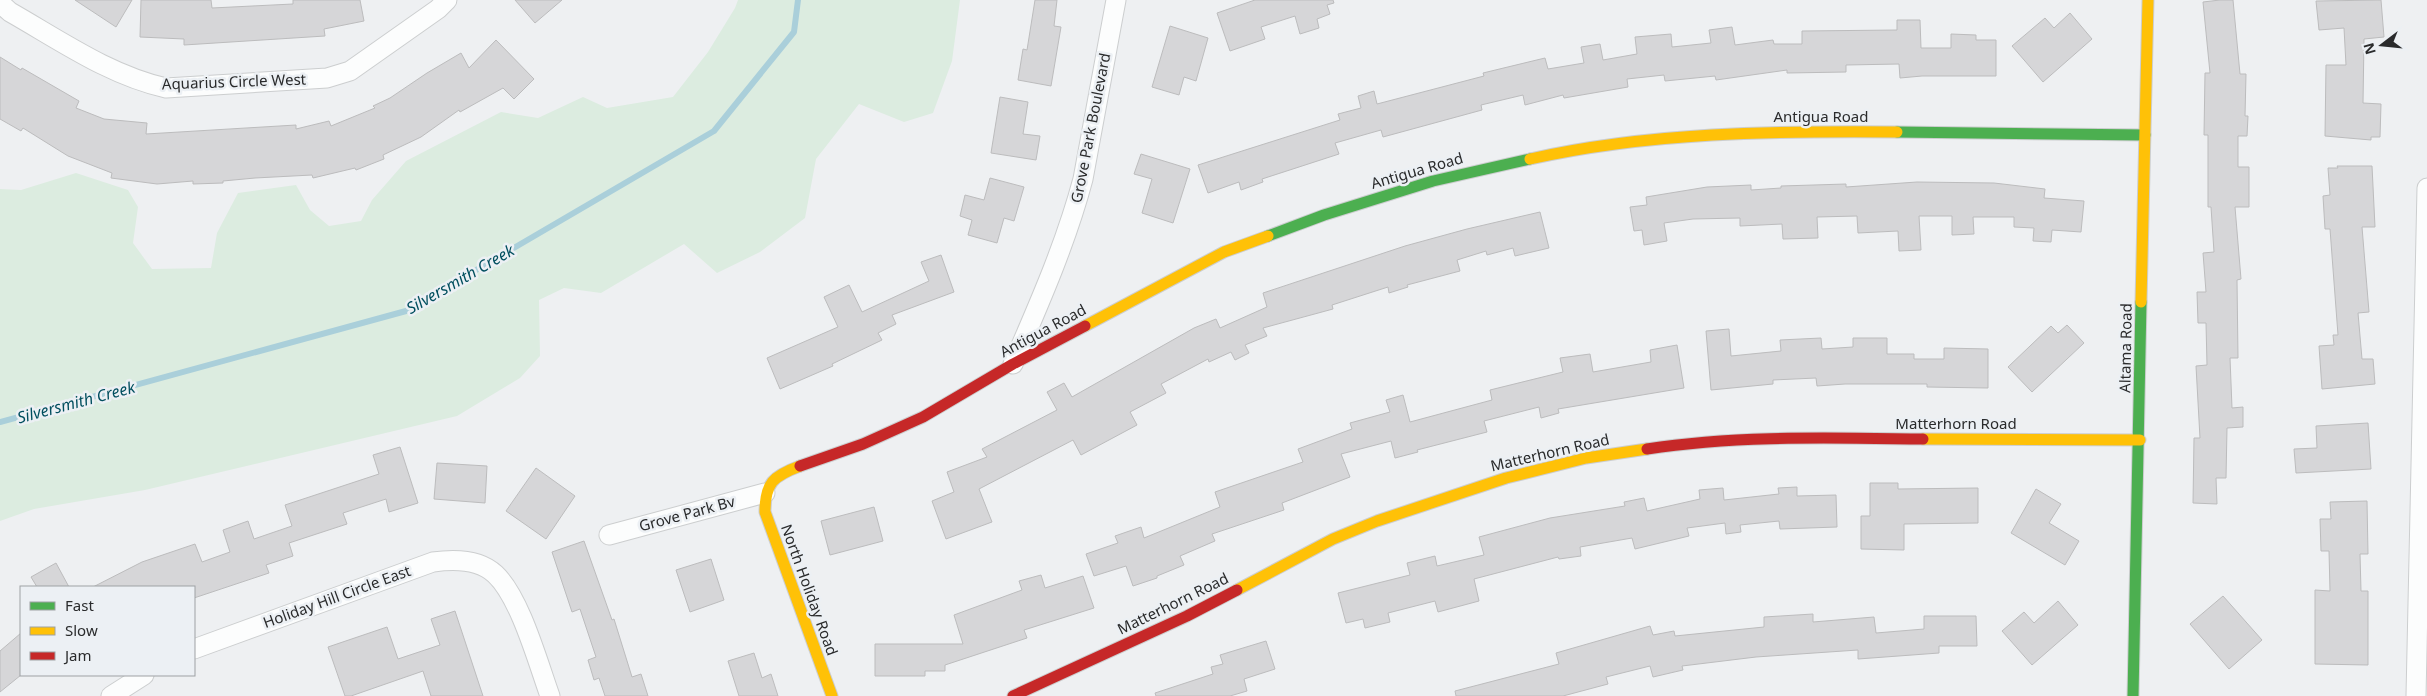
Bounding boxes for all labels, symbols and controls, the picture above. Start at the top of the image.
north arrow [2357,20,2407,70]
text: N [2358,41,2380,57]
street label: Grove Park Boulevard [1066,51,1114,205]
street label: Aquarius Circle West [162,68,307,94]
street label: Antigua Road [1774,106,1869,126]
street label: Antigua Road [1368,147,1465,193]
water label: Silversmith Creek [402,239,519,319]
street label: Antigua Road [996,299,1089,361]
street label: Altama Road [2114,303,2136,393]
water label: Silversmith Creek [15,375,138,428]
street label: Matterhorn Road [1895,413,2017,433]
street label: Matterhorn Road [1488,429,1611,475]
street label: Grove Park Bv [637,491,737,535]
street label: North Holiday Road [777,521,843,658]
street label: Holiday Hill Circle East [260,560,414,632]
street label: Matterhorn Road [1114,568,1231,639]
legend [20,586,195,676]
text: Fast [65,595,94,615]
text: Slow [65,620,98,640]
text: Jam [63,645,92,665]

